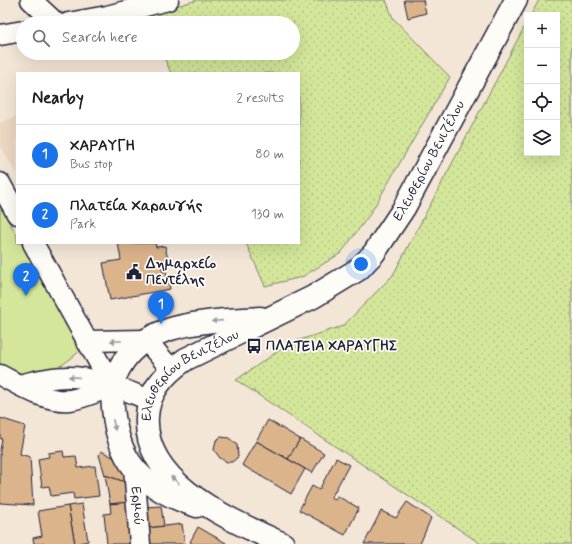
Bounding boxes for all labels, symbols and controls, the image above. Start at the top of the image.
map controls [524,12,560,156]
button: + [524,12,560,48]
search box [16,16,300,60]
icon: search [30,27,52,49]
text: Search here [62,28,138,48]
button: − [524,48,560,84]
button: locate [524,84,560,120]
text: Nearby [32,87,84,109]
text: 2 results [237,90,284,107]
street label: Ελευθερίου Βενιζέλου [389,98,469,225]
button: layers [524,120,560,156]
text: ΧΑΡΑΥΓΗ [70,136,135,156]
text: 1 [42,146,48,163]
text: 80 m [255,146,284,163]
text: Bus stop [70,156,113,173]
text: Πλατεία Χαραυγής [70,196,202,216]
text: 2 [42,206,48,223]
text: 130 m [251,206,284,223]
text: Park [70,216,96,233]
your location [351,254,371,274]
place label: Δημαρχείο Πεντέλης [145,255,216,289]
pin: 2 [13,263,39,296]
public building icon: Δημαρχείο Πεντέλης [125,263,143,281]
pin: 1 [148,291,174,324]
one-way arrow [211,317,223,324]
street label: Ελευθερίου Βενιζέλου [138,326,242,421]
bus stop icon: ΠΛΑΤΕΙΑ ΧΑΡΑΥΓΗΣ [245,337,263,355]
place label: ΠΛΑΤΕΙΑ ΧΑΡΑΥΓΗΣ [266,337,397,355]
one-way arrow [109,338,122,344]
one-way arrow [68,374,80,381]
one-way arrow [112,419,118,431]
one-way arrow [170,476,180,485]
street label: Ερμού [126,486,147,526]

